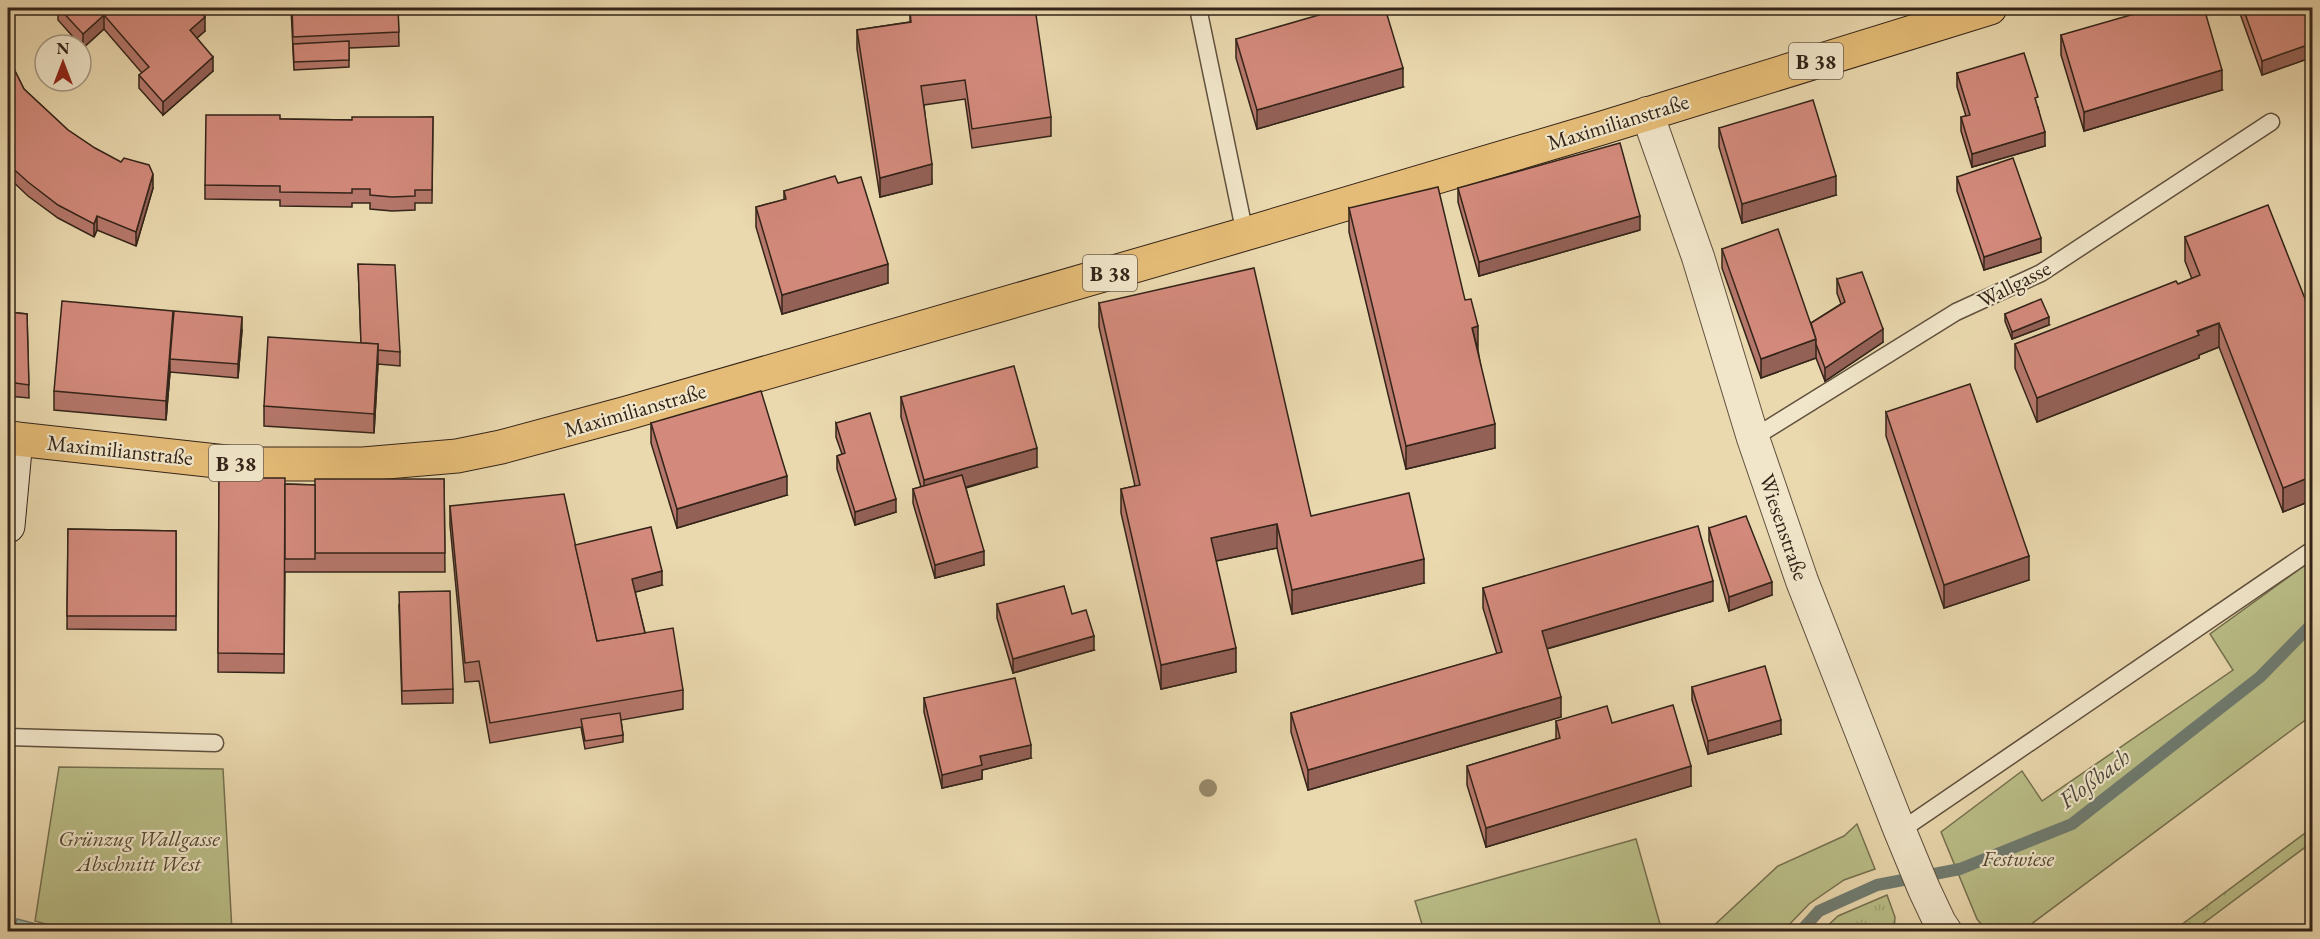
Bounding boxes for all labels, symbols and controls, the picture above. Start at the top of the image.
north arrow [33,33,93,93]
text: N [57,38,70,59]
road number: B 38 [1789,43,1843,79]
street label: Maximilianstraße [1544,87,1693,157]
street label: Wallgasse [1972,253,2056,315]
road number: B 38 [1083,255,1137,291]
street label: Maximilianstraße [561,376,710,444]
street label: Maximilianstraße [46,428,195,472]
road number: B 38 [209,445,263,481]
street label: Wiesenstraße [1752,470,1816,584]
water label: Floßbach [2051,741,2136,816]
park label: Grünzug Wallgasse Abschnitt West [58,824,220,878]
park label: Festwiese [1981,844,2054,873]

